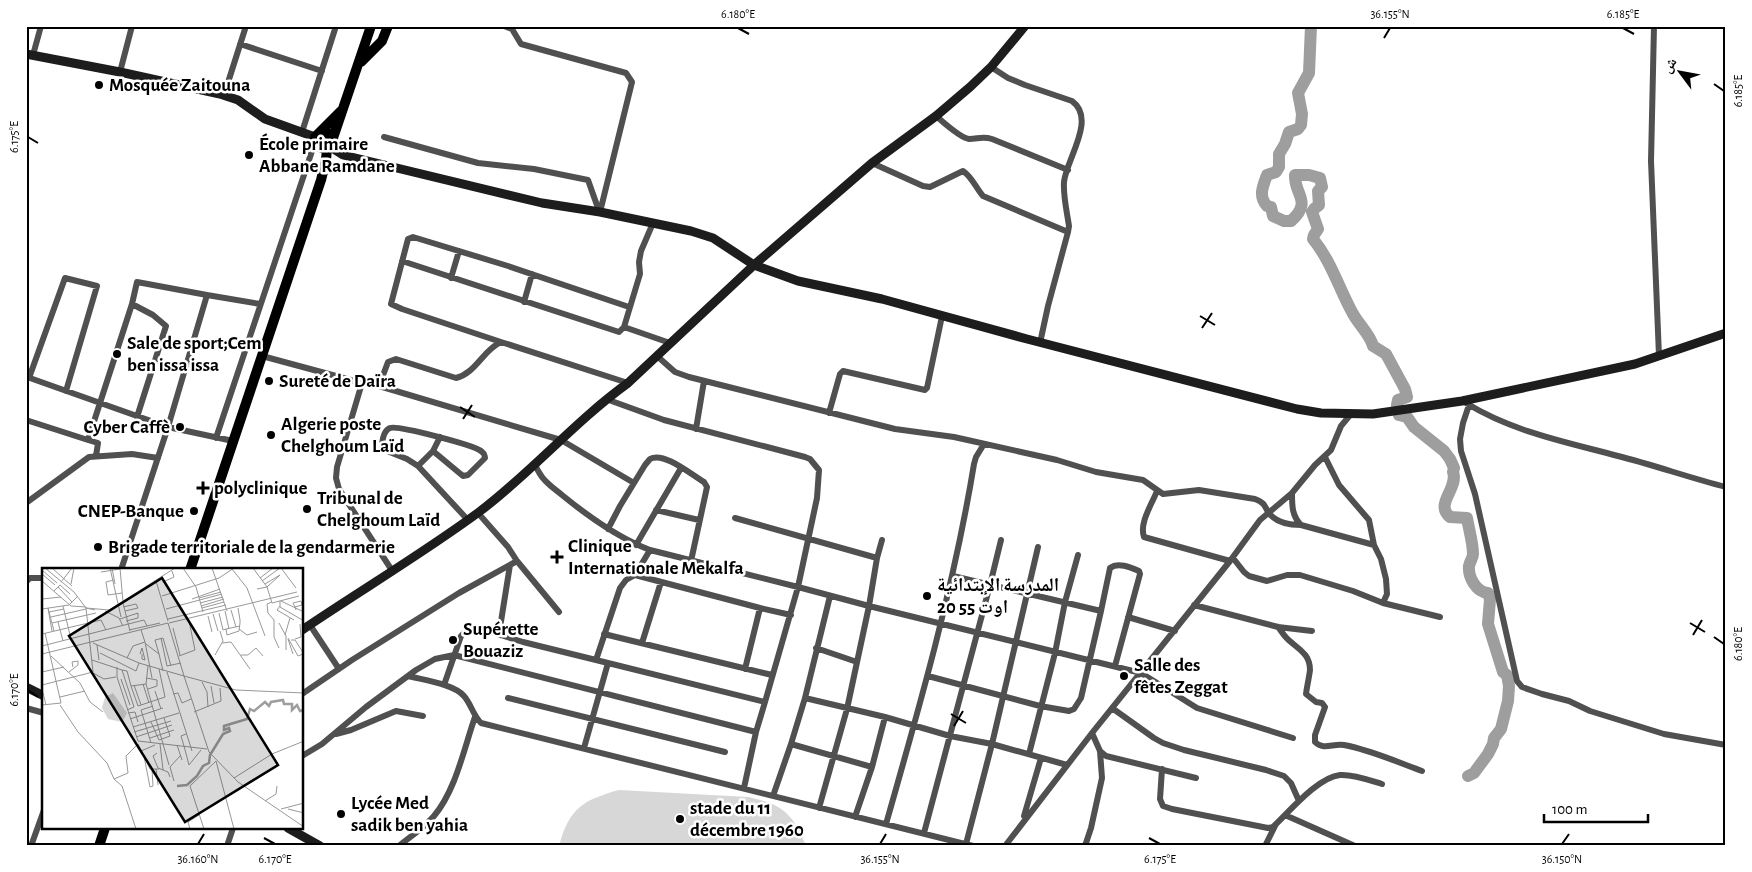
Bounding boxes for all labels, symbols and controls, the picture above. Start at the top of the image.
text: 6.180°E [721,8,755,20]
text: 36.155°N [1370,8,1410,20]
text: 6.185°E [1607,8,1639,20]
north arrow [1654,48,1704,98]
text: ش [1660,56,1681,76]
text: 6.185°E [1732,75,1744,107]
place label: Mosquée Zaitouna [109,76,250,95]
marker: Mosquée Zaitouna [93,79,105,91]
text: 6.175°E [8,121,20,153]
place label: École primaire Abbane Ramdane [259,133,395,176]
marker: École primaire Abbane Ramdane [243,149,255,161]
place label: Sale de sport;Cem ben issa issa [127,334,262,375]
marker: Sale de sport;Cem ben issa issa [111,348,123,360]
place label: Sureté de Daïra [279,372,396,391]
marker: Sureté de Daïra [263,375,275,387]
place label: Algerie poste Chelghoum Laïd [281,415,404,456]
place label: Cyber Caffè [84,418,170,437]
marker: Cyber Caffè [174,421,186,433]
marker: Algerie poste Chelghoum Laïd [265,429,277,441]
place label: polyclinique [214,479,307,498]
marker: polyclinique [196,481,210,495]
place label: Tribunal de Chelghoum Laïd [317,489,440,530]
place label: CNEP-Banque [78,502,184,521]
marker: Tribunal de Chelghoum Laïd [301,503,313,515]
marker: CNEP-Banque [188,505,200,517]
place label: Clinique Internationale Mekalfa [568,537,744,578]
place label: Brigade territoriale de la gendarmerie [108,538,395,557]
marker: Brigade territoriale de la gendarmerie [92,541,104,553]
marker: Clinique Internationale Mekalfa [550,550,564,564]
inset map [42,568,304,830]
place label: المدرسة الإبتدائية 20 اوت 55 [937,576,1059,617]
marker: المدرسة الإبتدائية 20 اوت 55 [921,590,933,602]
place label: Supérette Bouaziz [463,620,538,661]
text: 6.180°E [1732,627,1744,661]
marker: Supérette Bouaziz [447,634,459,646]
place label: Salle des fêtes Zeggat [1134,656,1228,697]
marker: Salle des fêtes Zeggat [1118,670,1130,682]
text: 6.170°E [8,673,20,707]
scale bar [1544,792,1648,824]
place label: Lycée Med sadik ben yahia [351,794,468,835]
place label: stade du 11 décembre 1960 [690,799,804,840]
text: 100 m [1552,802,1587,817]
marker: Lycée Med sadik ben yahia [335,808,347,820]
marker: stade du 11 décembre 1960 [674,813,686,825]
text: 36.160°N [177,853,219,865]
text: 6.170°E [258,853,292,865]
text: 36.155°N [860,853,900,865]
text: 6.175°E [1144,853,1176,865]
text: 36.150°N [1542,853,1582,865]

